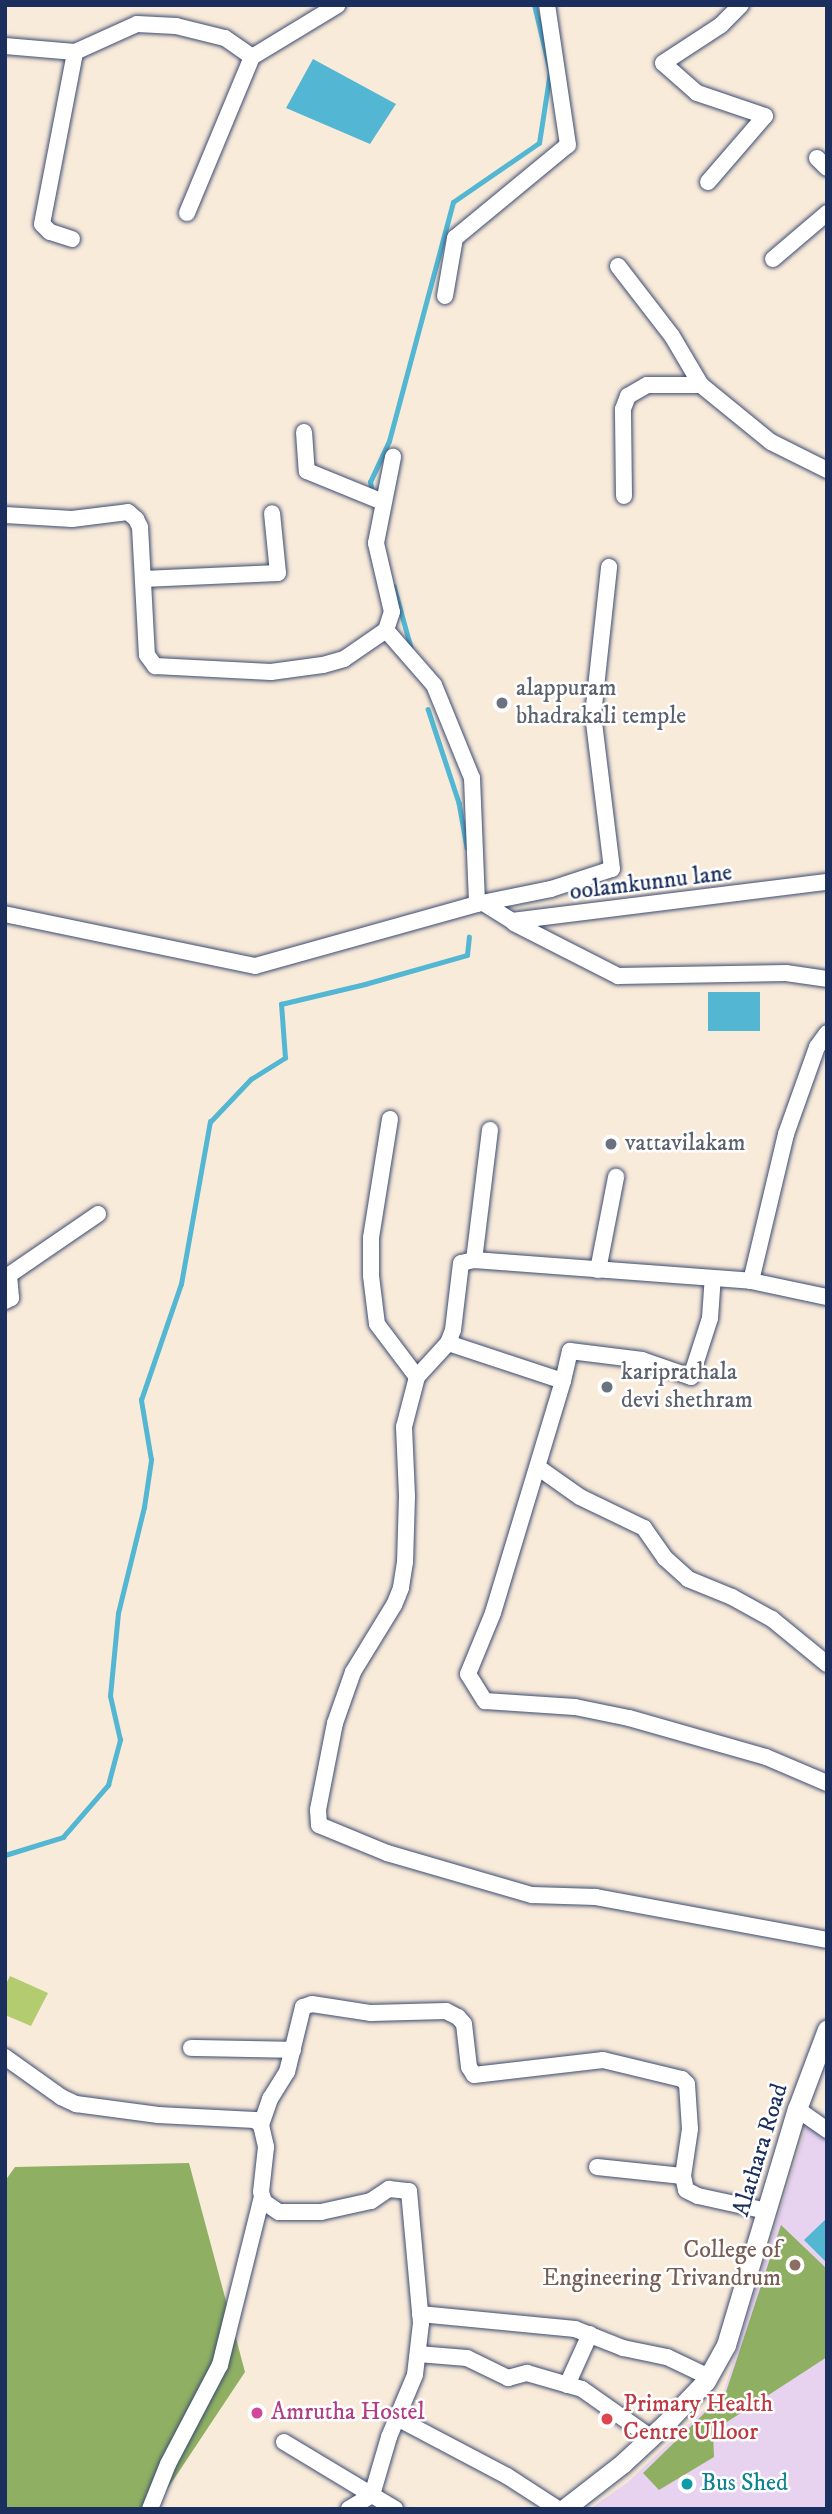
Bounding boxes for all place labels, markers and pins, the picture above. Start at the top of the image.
place label: alappuram bhadrakali temple [516,675,686,731]
marker: alappuram bhadrakali temple [494,695,510,711]
place label: vattavilakam [625,1130,746,1158]
marker: vattavilakam [603,1136,619,1152]
place label: kariprathala devi shethram [621,1359,753,1415]
marker: kariprathala devi shethram [599,1379,615,1395]
place label: College of Engineering Trivandrum [542,2237,781,2293]
marker: College of Engineering Trivandrum [787,2257,803,2273]
place label: Primary Health Centre Ulloor [623,2391,773,2447]
place label: Amrutha Hostel [271,2399,425,2427]
marker: Amrutha Hostel [249,2405,265,2421]
marker: Primary Health Centre Ulloor [597,2409,617,2429]
place label: Bus Shed [701,2470,788,2498]
marker: Bus Shed [679,2476,695,2492]

